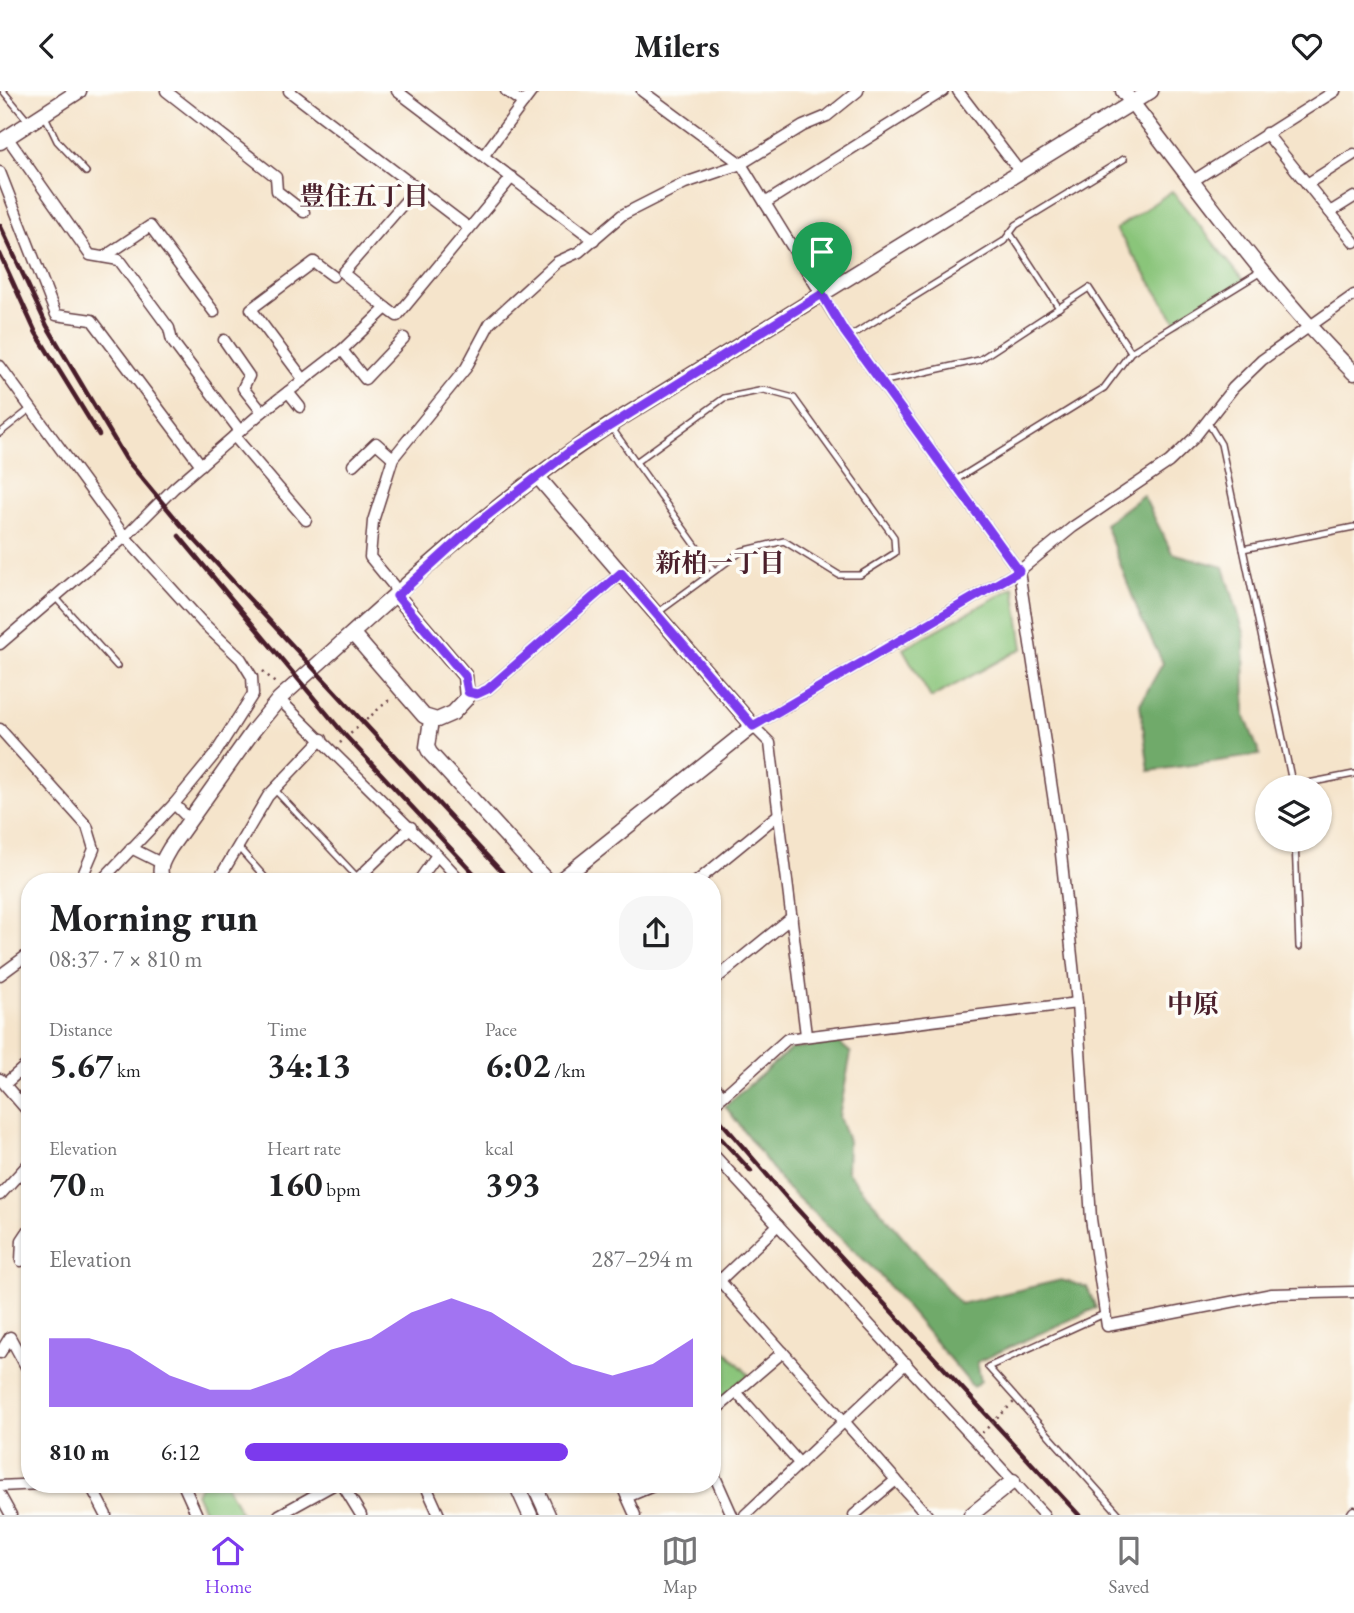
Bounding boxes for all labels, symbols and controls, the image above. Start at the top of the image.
text: Milers [634,25,720,67]
icon: back [28,27,66,65]
icon: heart [1288,27,1326,65]
district label: 豊住五丁目 [299,179,429,213]
pin [792,222,852,294]
icon: arrive [803,233,841,271]
district label: 新柏一丁目 [655,546,785,580]
map controls [1255,775,1332,852]
button: layers [1255,775,1332,852]
text: Morning run [49,893,258,942]
button: share [619,896,693,970]
text: 08:37 · 7 × 810 m [49,944,202,974]
district label: 中原 [1167,987,1219,1021]
text: Distance [49,1017,112,1042]
text: Time [267,1017,307,1042]
text: Pace [485,1017,517,1042]
text: 5.67 [49,1042,113,1087]
text: 34:13 [267,1042,351,1087]
text: 6:02 [485,1042,550,1087]
text: km [113,1058,141,1083]
text: /km [550,1058,586,1083]
text: Elevation [49,1136,117,1161]
text: Heart rate [267,1136,341,1161]
text: kcal [485,1136,514,1161]
text: 70 [49,1161,86,1206]
text: 160 [267,1161,323,1206]
text: 393 [485,1161,541,1206]
text: m [86,1177,105,1202]
text: bpm [323,1177,361,1202]
text: Elevation [49,1244,132,1274]
text: 287–294 m [592,1244,693,1274]
text: 810 m [49,1437,110,1467]
text: 6:12 [161,1437,200,1467]
tab: Home [205,1532,252,1599]
tab: Map [661,1532,699,1599]
tab: Saved [1109,1532,1149,1599]

